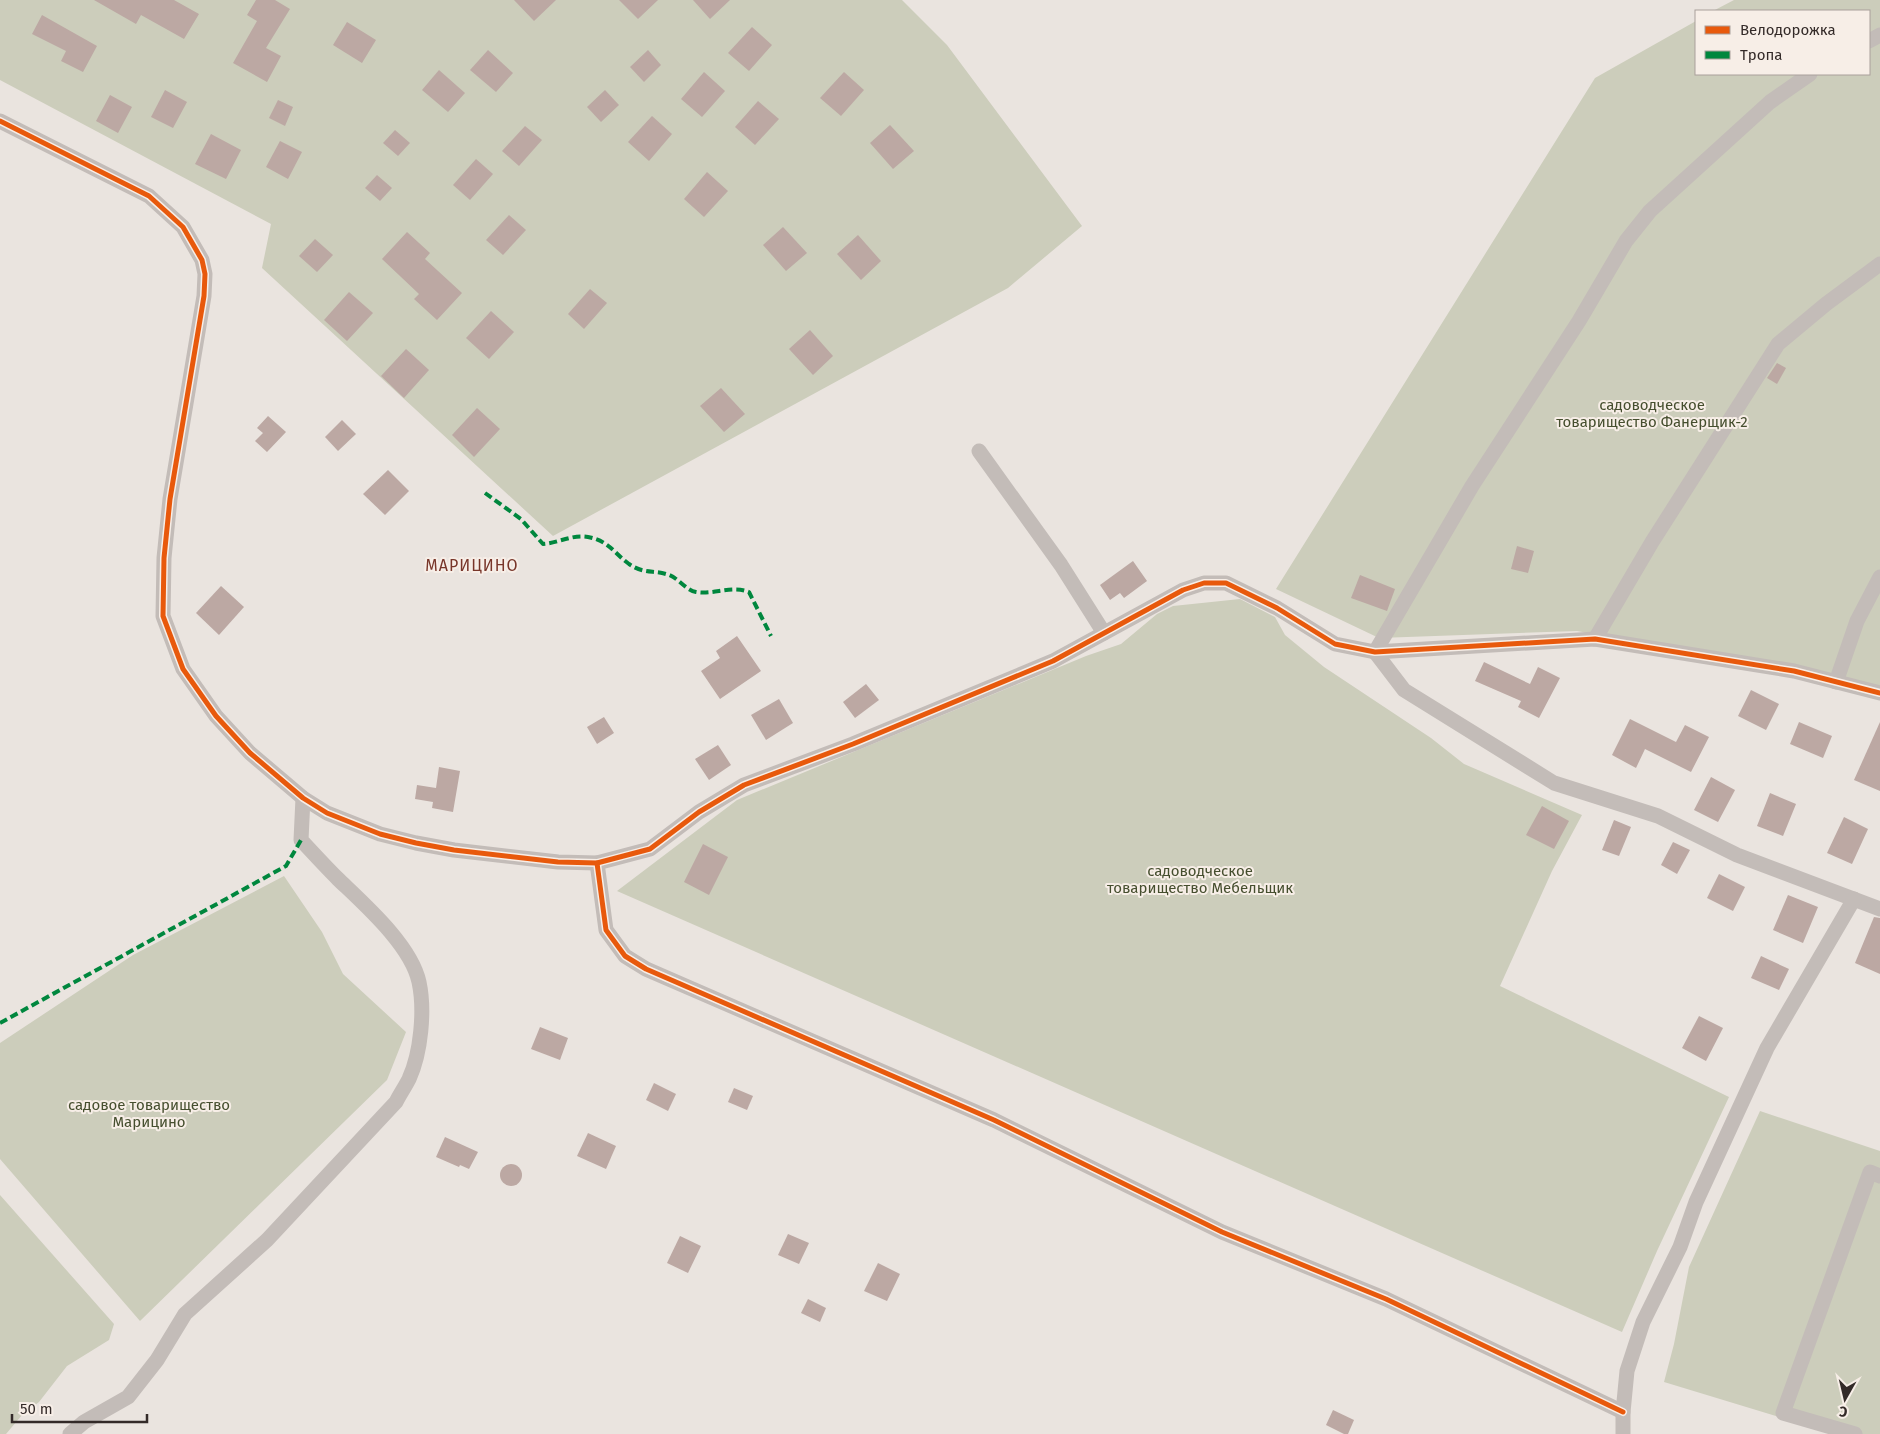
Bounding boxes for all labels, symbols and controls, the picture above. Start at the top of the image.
legend [1695,10,1870,75]
text: Велодорожка [1740,21,1836,39]
text: Тропа [1740,46,1782,64]
park label: садоводческое товарищество Фанерщик-2 [1556,396,1748,431]
district label: МАРИЦИНО [425,556,519,575]
park label: садоводческое товарищество Мебельщик [1107,862,1293,897]
park label: садовое товарищество Марицино [68,1096,230,1131]
north arrow [1820,1374,1870,1424]
scale bar [12,1392,148,1424]
text: 50 m [20,1400,53,1418]
text: С [1838,1402,1848,1420]

